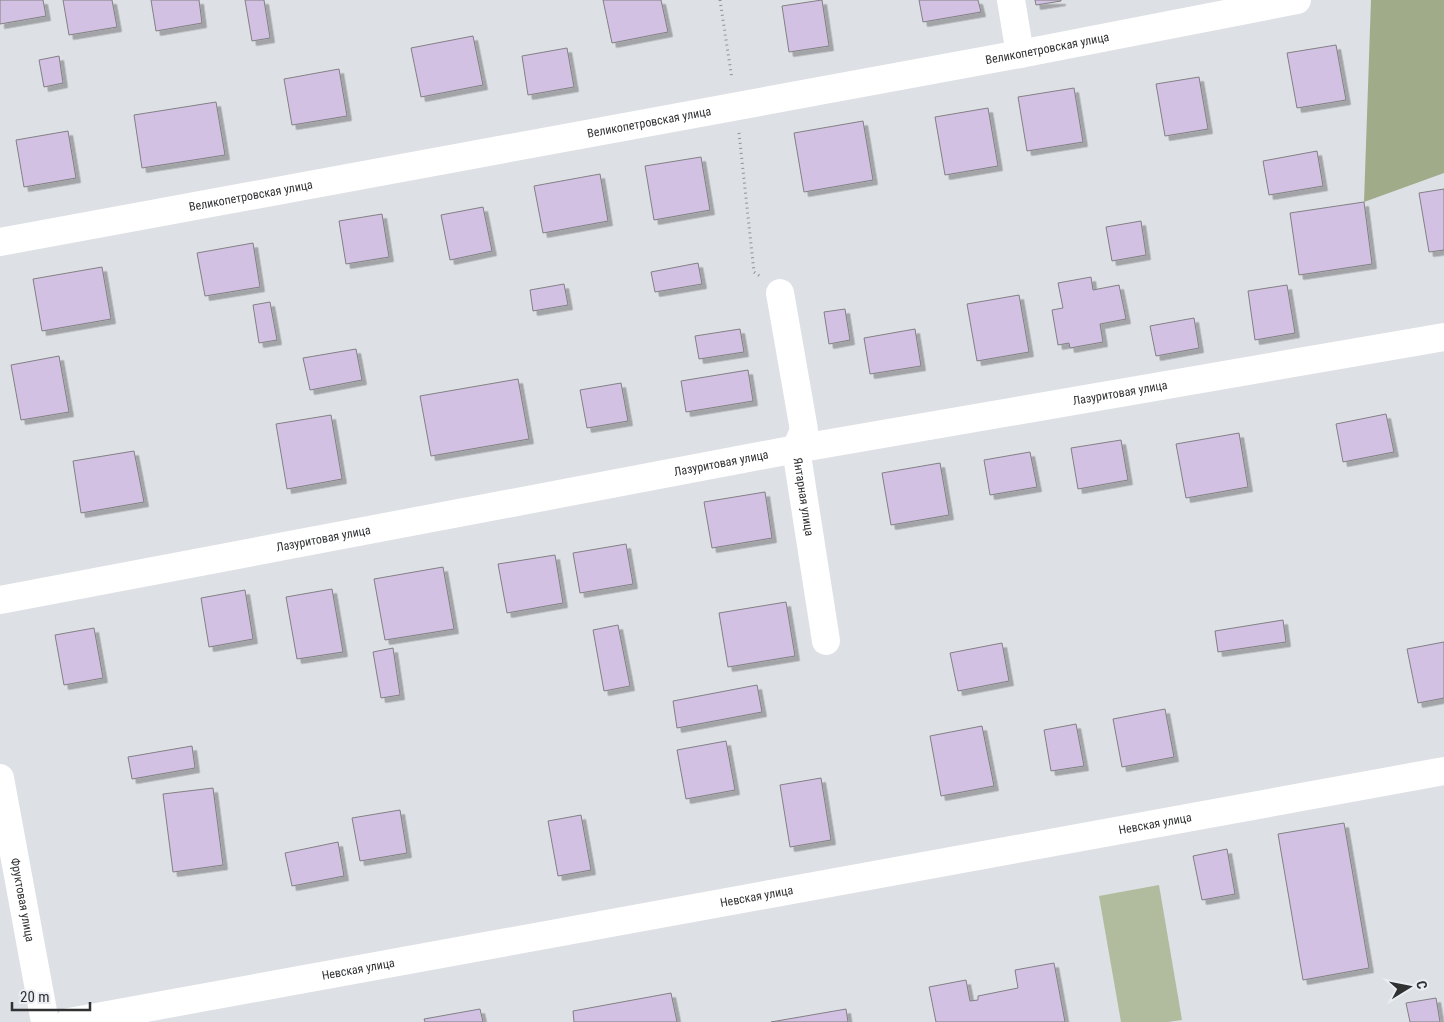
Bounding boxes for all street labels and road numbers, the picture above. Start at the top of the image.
street label: Великопетровская улица [984,30,1111,67]
street label: Великопетровская улица [586,104,712,141]
street label: Великопетровская улица [188,177,314,214]
street label: Лазуритовая улица [1072,378,1169,408]
street label: Лазуритовая улица [673,447,770,479]
street label: Янтарная улица [790,457,817,537]
street label: Лазуритовая улица [275,523,372,554]
street label: Невская улица [1117,810,1193,837]
street label: Фруктовая улица [8,857,37,943]
street label: Невская улица [719,883,794,910]
street label: Невская улица [321,956,396,983]

